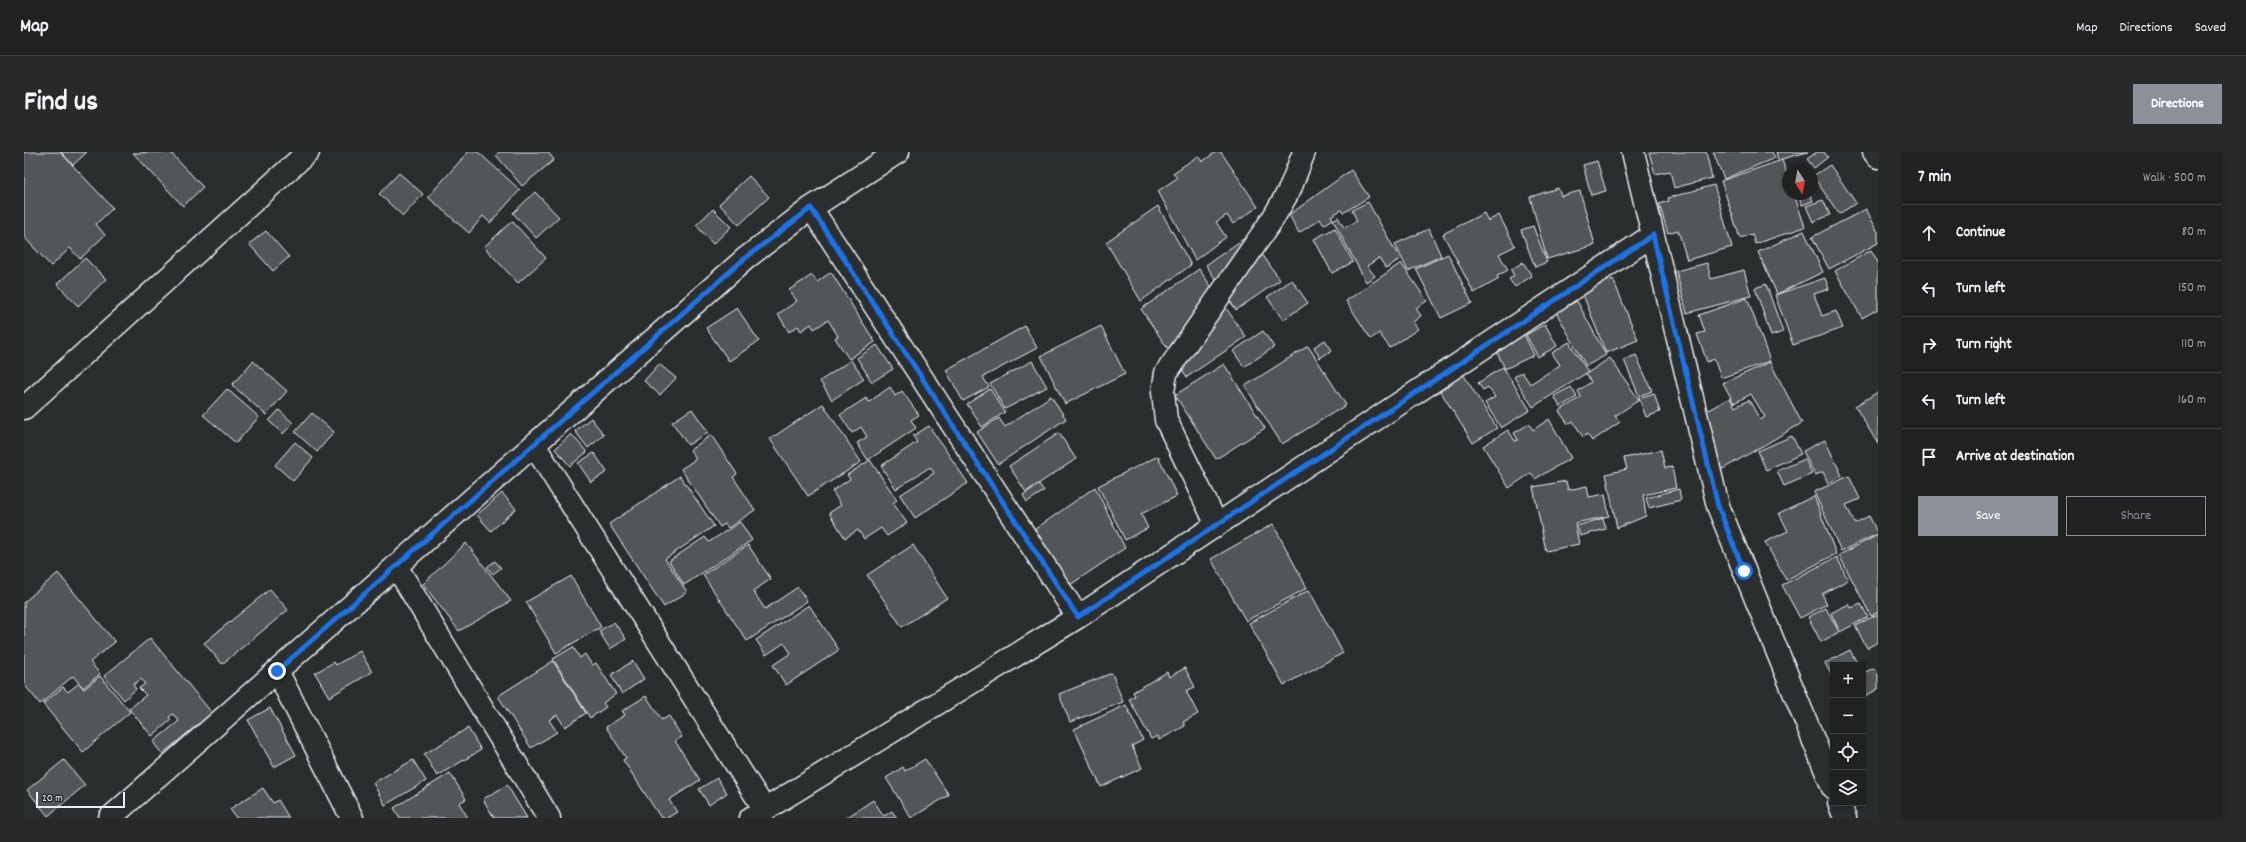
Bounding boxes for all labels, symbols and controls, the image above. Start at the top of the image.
text: Map [20,14,49,41]
text: Map [2076,18,2098,38]
text: Directions [2120,18,2173,38]
text: Saved [2195,18,2226,38]
text: Find us [24,84,98,124]
button: Directions [2133,84,2222,124]
north arrow [1782,164,1818,200]
text: 7 min [1918,166,1951,190]
text: Walk · 500 m [2143,169,2206,188]
icon: ahead [1918,222,1940,244]
text: Continue [1956,222,2005,244]
text: 80 m [2182,223,2206,242]
icon: left [1918,278,1940,300]
text: Turn left [1956,278,2005,300]
text: 150 m [2178,279,2206,298]
icon: right [1918,334,1940,356]
text: Turn right [1956,334,2012,356]
text: 110 m [2181,335,2206,354]
icon: left [1918,390,1940,412]
text: Turn left [1956,390,2005,412]
text: 160 m [2178,391,2206,410]
icon: arrive [1918,446,1940,468]
text: Arrive at destination [1956,446,2074,468]
button: Save [1918,496,2058,536]
button: Share [2066,496,2206,536]
route start [1735,562,1753,580]
route end [268,662,286,680]
map controls [1830,662,1866,806]
button: + [1830,662,1866,698]
button: − [1830,698,1866,734]
button: locate [1830,734,1866,770]
button: layers [1830,770,1866,806]
scale bar [36,790,125,809]
text: 20 m [42,791,63,807]

